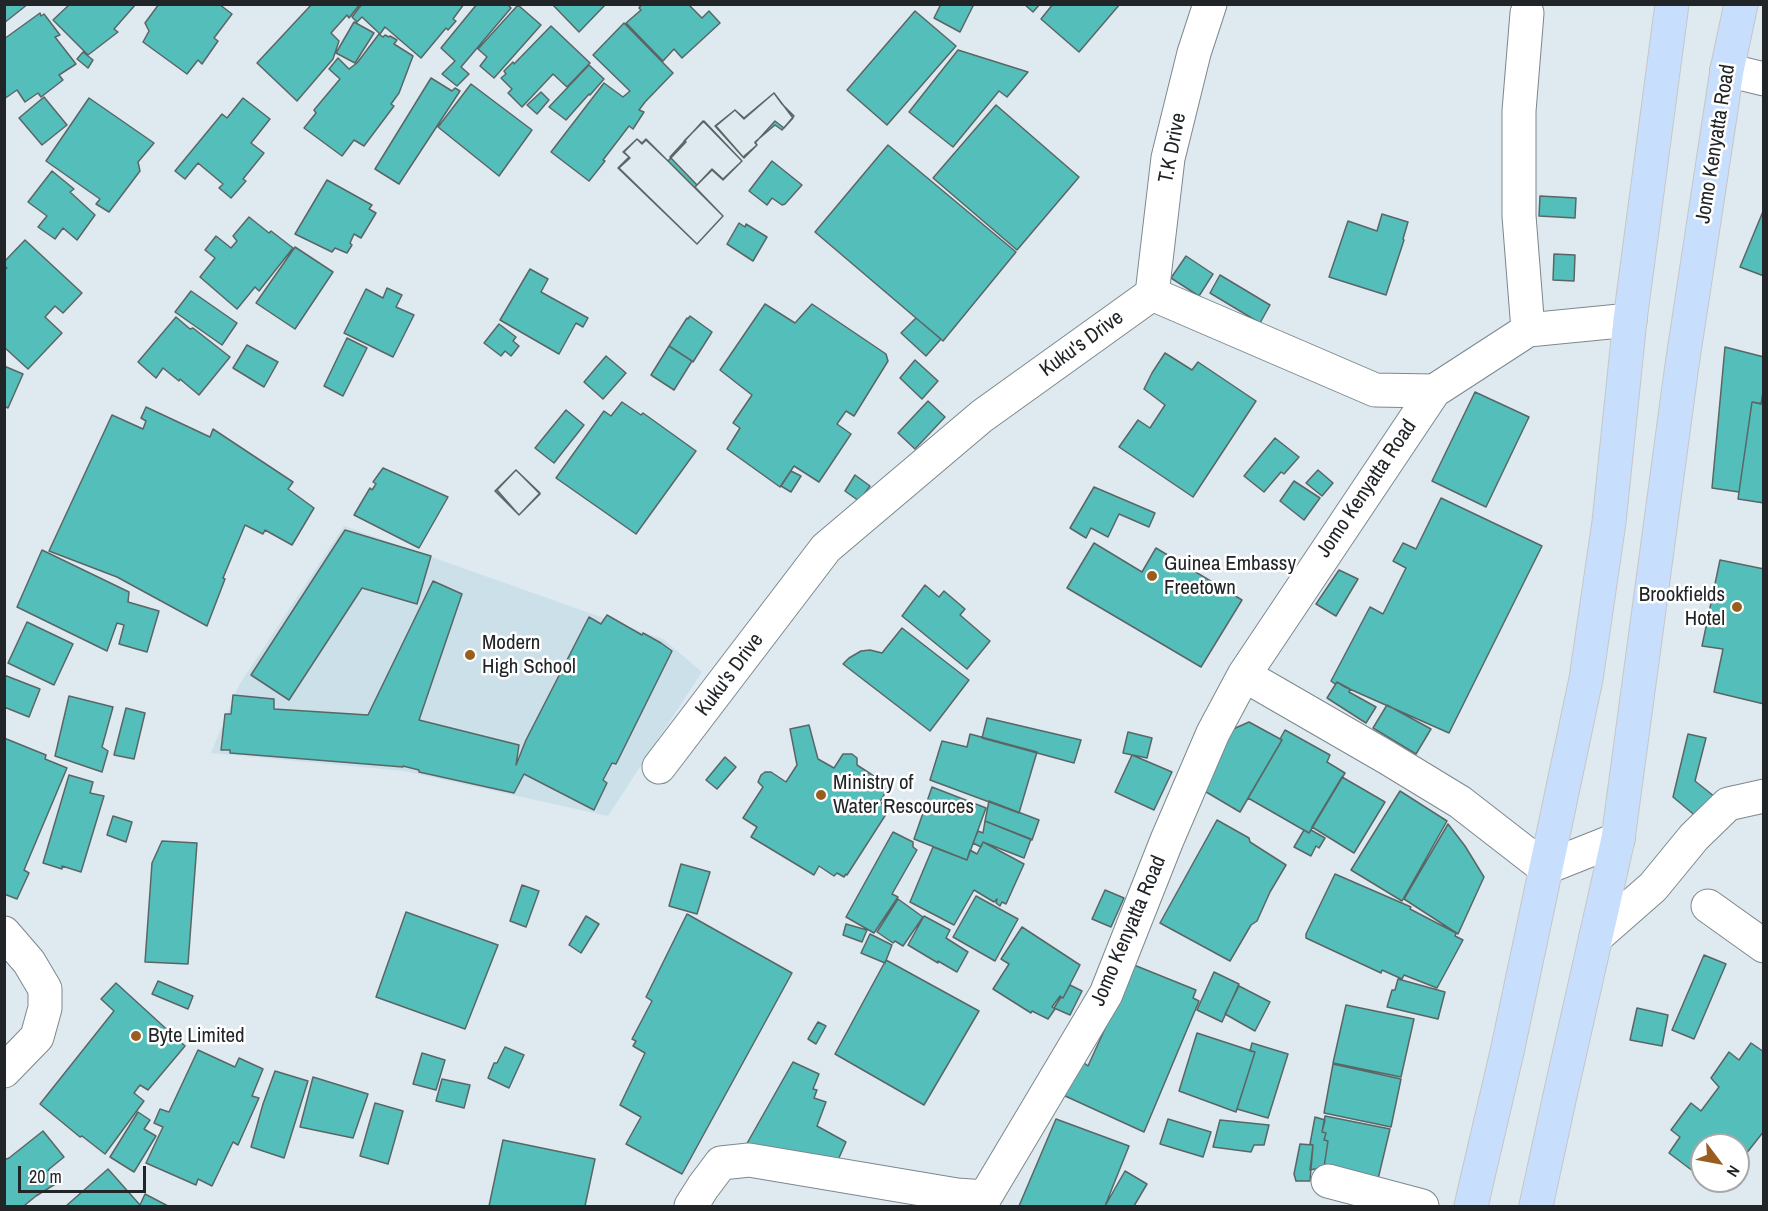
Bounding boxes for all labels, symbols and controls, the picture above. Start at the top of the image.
street label: Jomo Kenyatta Road [1691,63,1741,225]
street label: T.K Drive [1154,111,1192,185]
street label: Kuku's Drive [1035,305,1129,383]
street label: Jomo Kenyatta Road [1312,415,1422,563]
place label: Guinea Embassy Freetown [1164,551,1296,601]
marker: Guinea Embassy Freetown [1145,569,1159,583]
place label: Brookfields Hotel [1639,582,1725,632]
marker: Brookfields Hotel [1730,600,1744,614]
street label: Kuku's Drive [691,629,769,721]
place label: Modern High School [482,630,576,680]
marker: Modern High School [463,648,477,662]
place label: Ministry of Water Rescources [833,770,974,820]
marker: Ministry of Water Rescources [814,788,828,802]
street label: Jomo Kenyatta Road [1086,852,1172,1010]
place label: Byte Limited [148,1023,245,1049]
marker: Byte Limited [129,1029,143,1043]
north arrow [1690,1133,1750,1193]
scale bar [21,1154,148,1192]
text: N [1722,1162,1745,1181]
text: 20 m [29,1164,62,1189]

